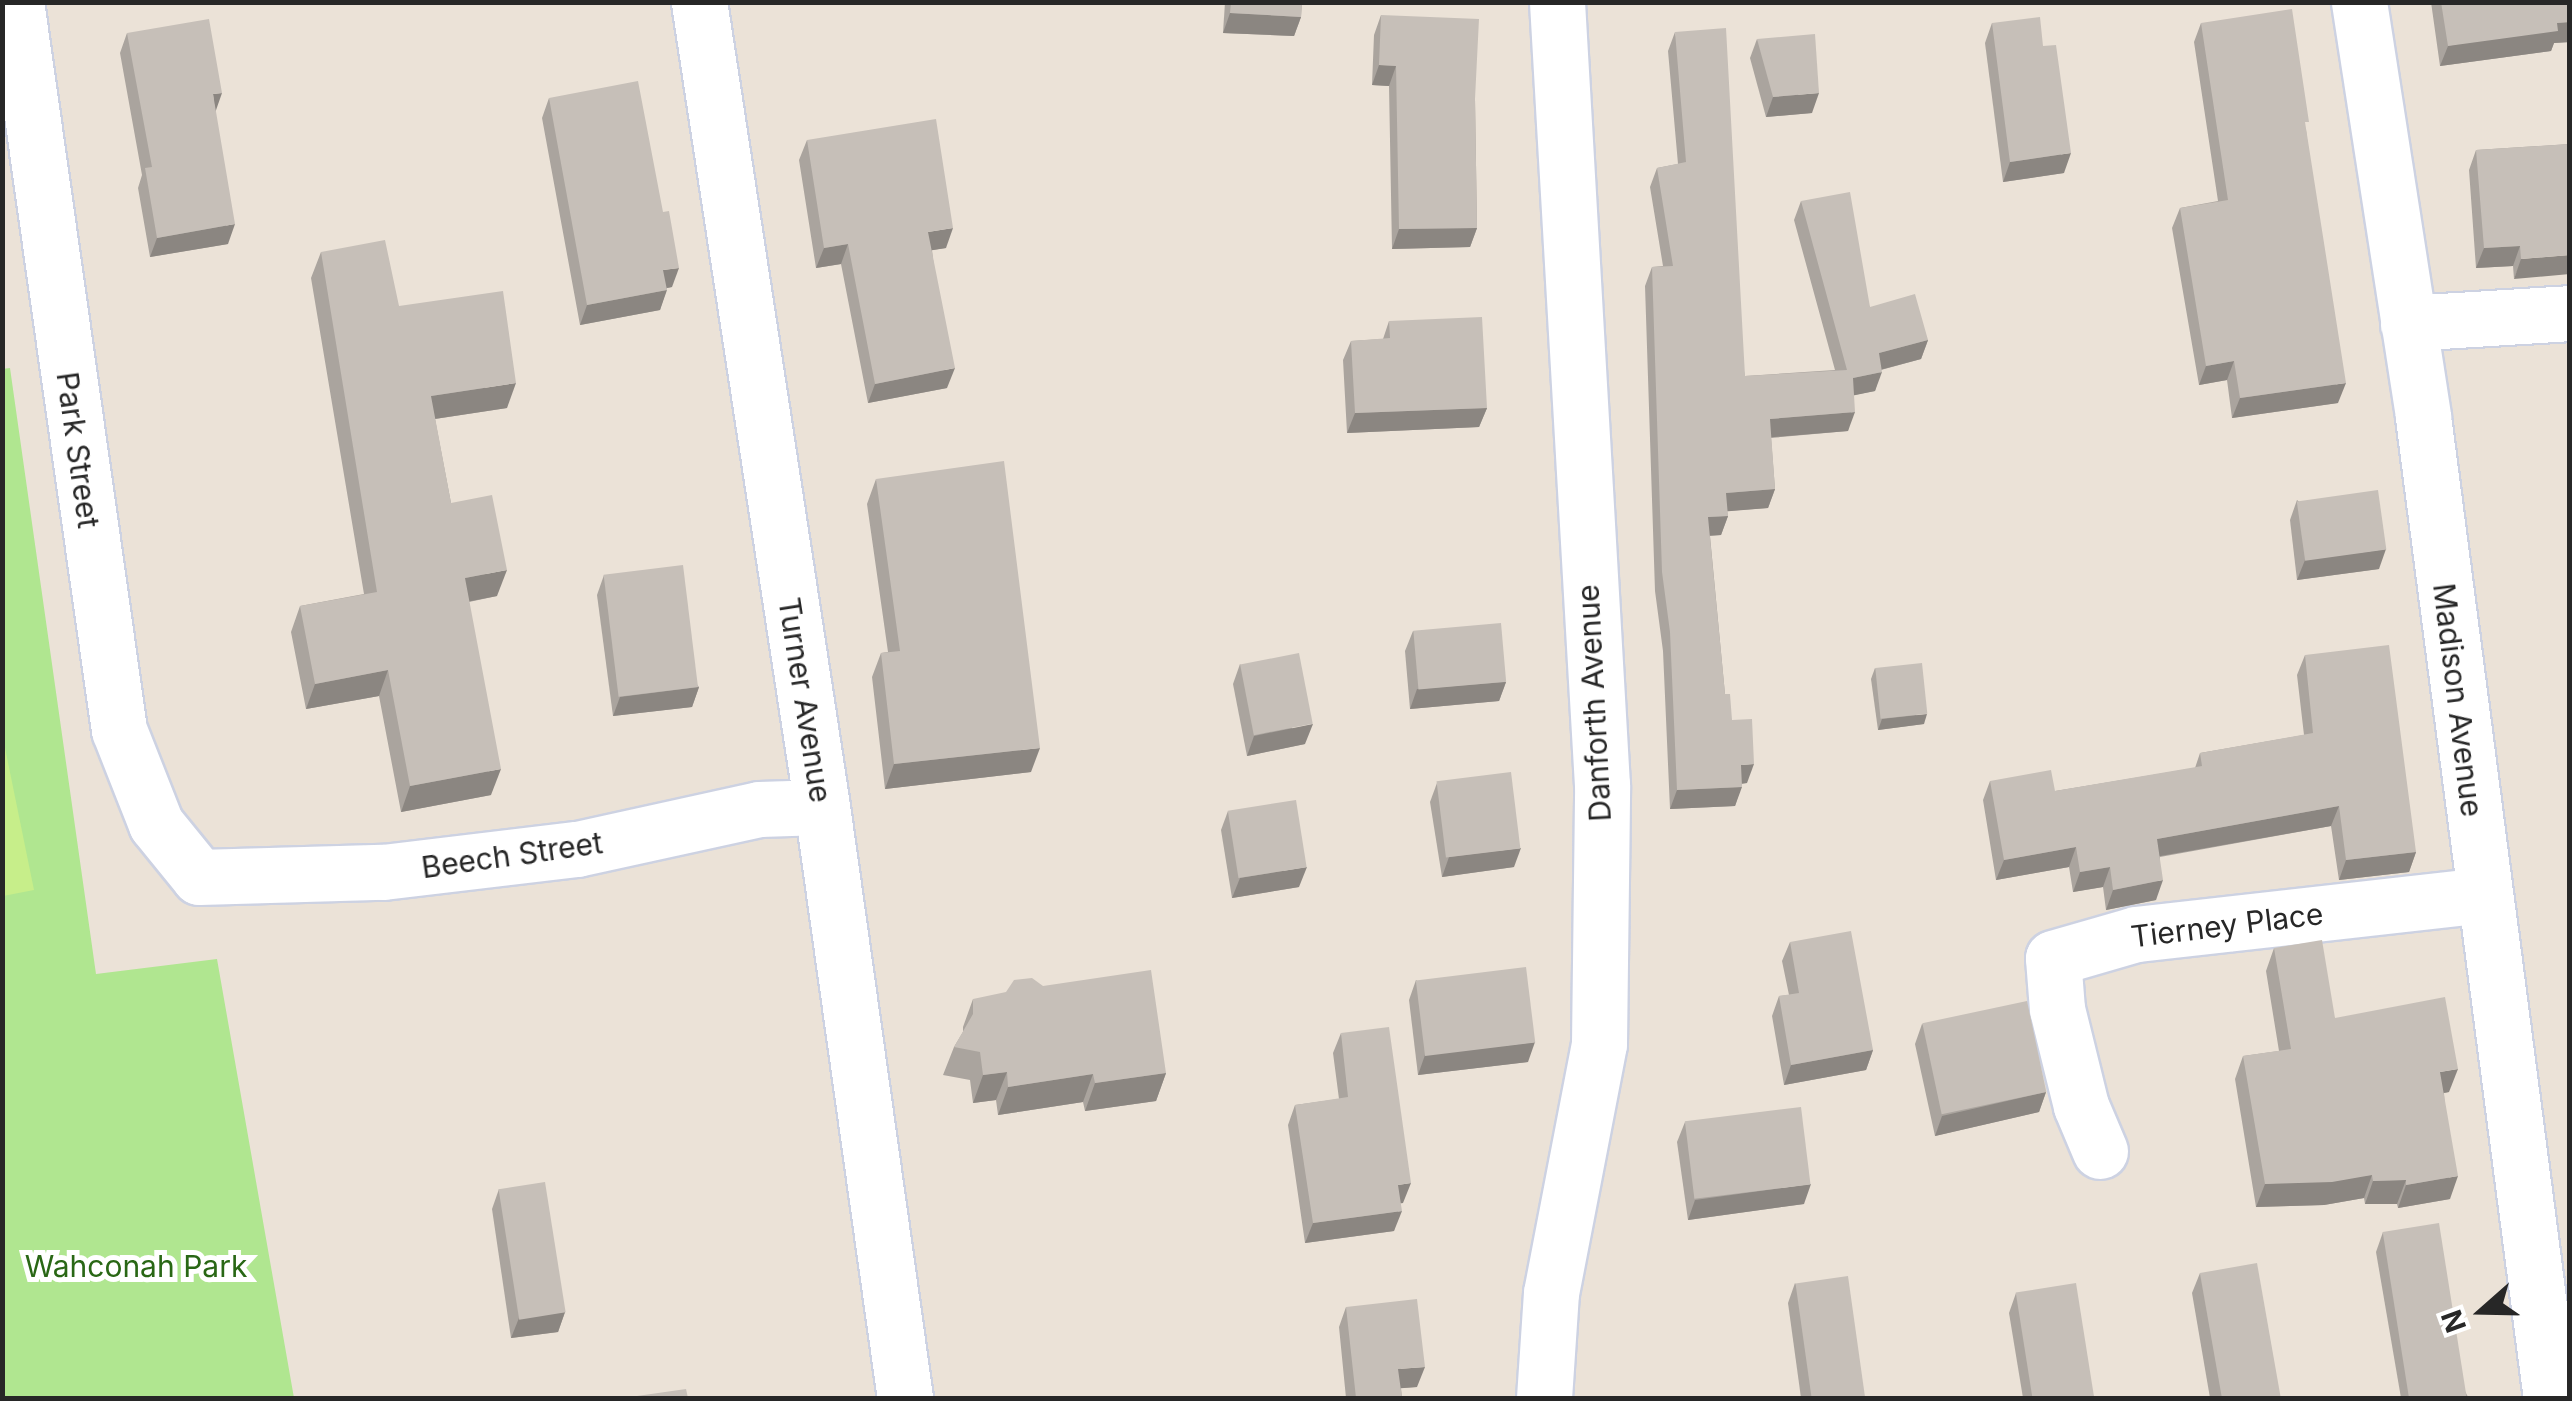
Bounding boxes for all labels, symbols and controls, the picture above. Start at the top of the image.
street label: Park Street [49,370,107,530]
street label: Madison Avenue [2426,581,2490,819]
street label: Danforth Avenue [1570,583,1618,823]
street label: Turner Avenue [771,595,839,805]
street label: Beech Street [419,824,605,886]
street label: Tierney Place [2129,895,2325,955]
park label: Wahconah Park [25,1248,247,1284]
north arrow [2432,1261,2532,1361]
text: N [2434,1305,2473,1337]

